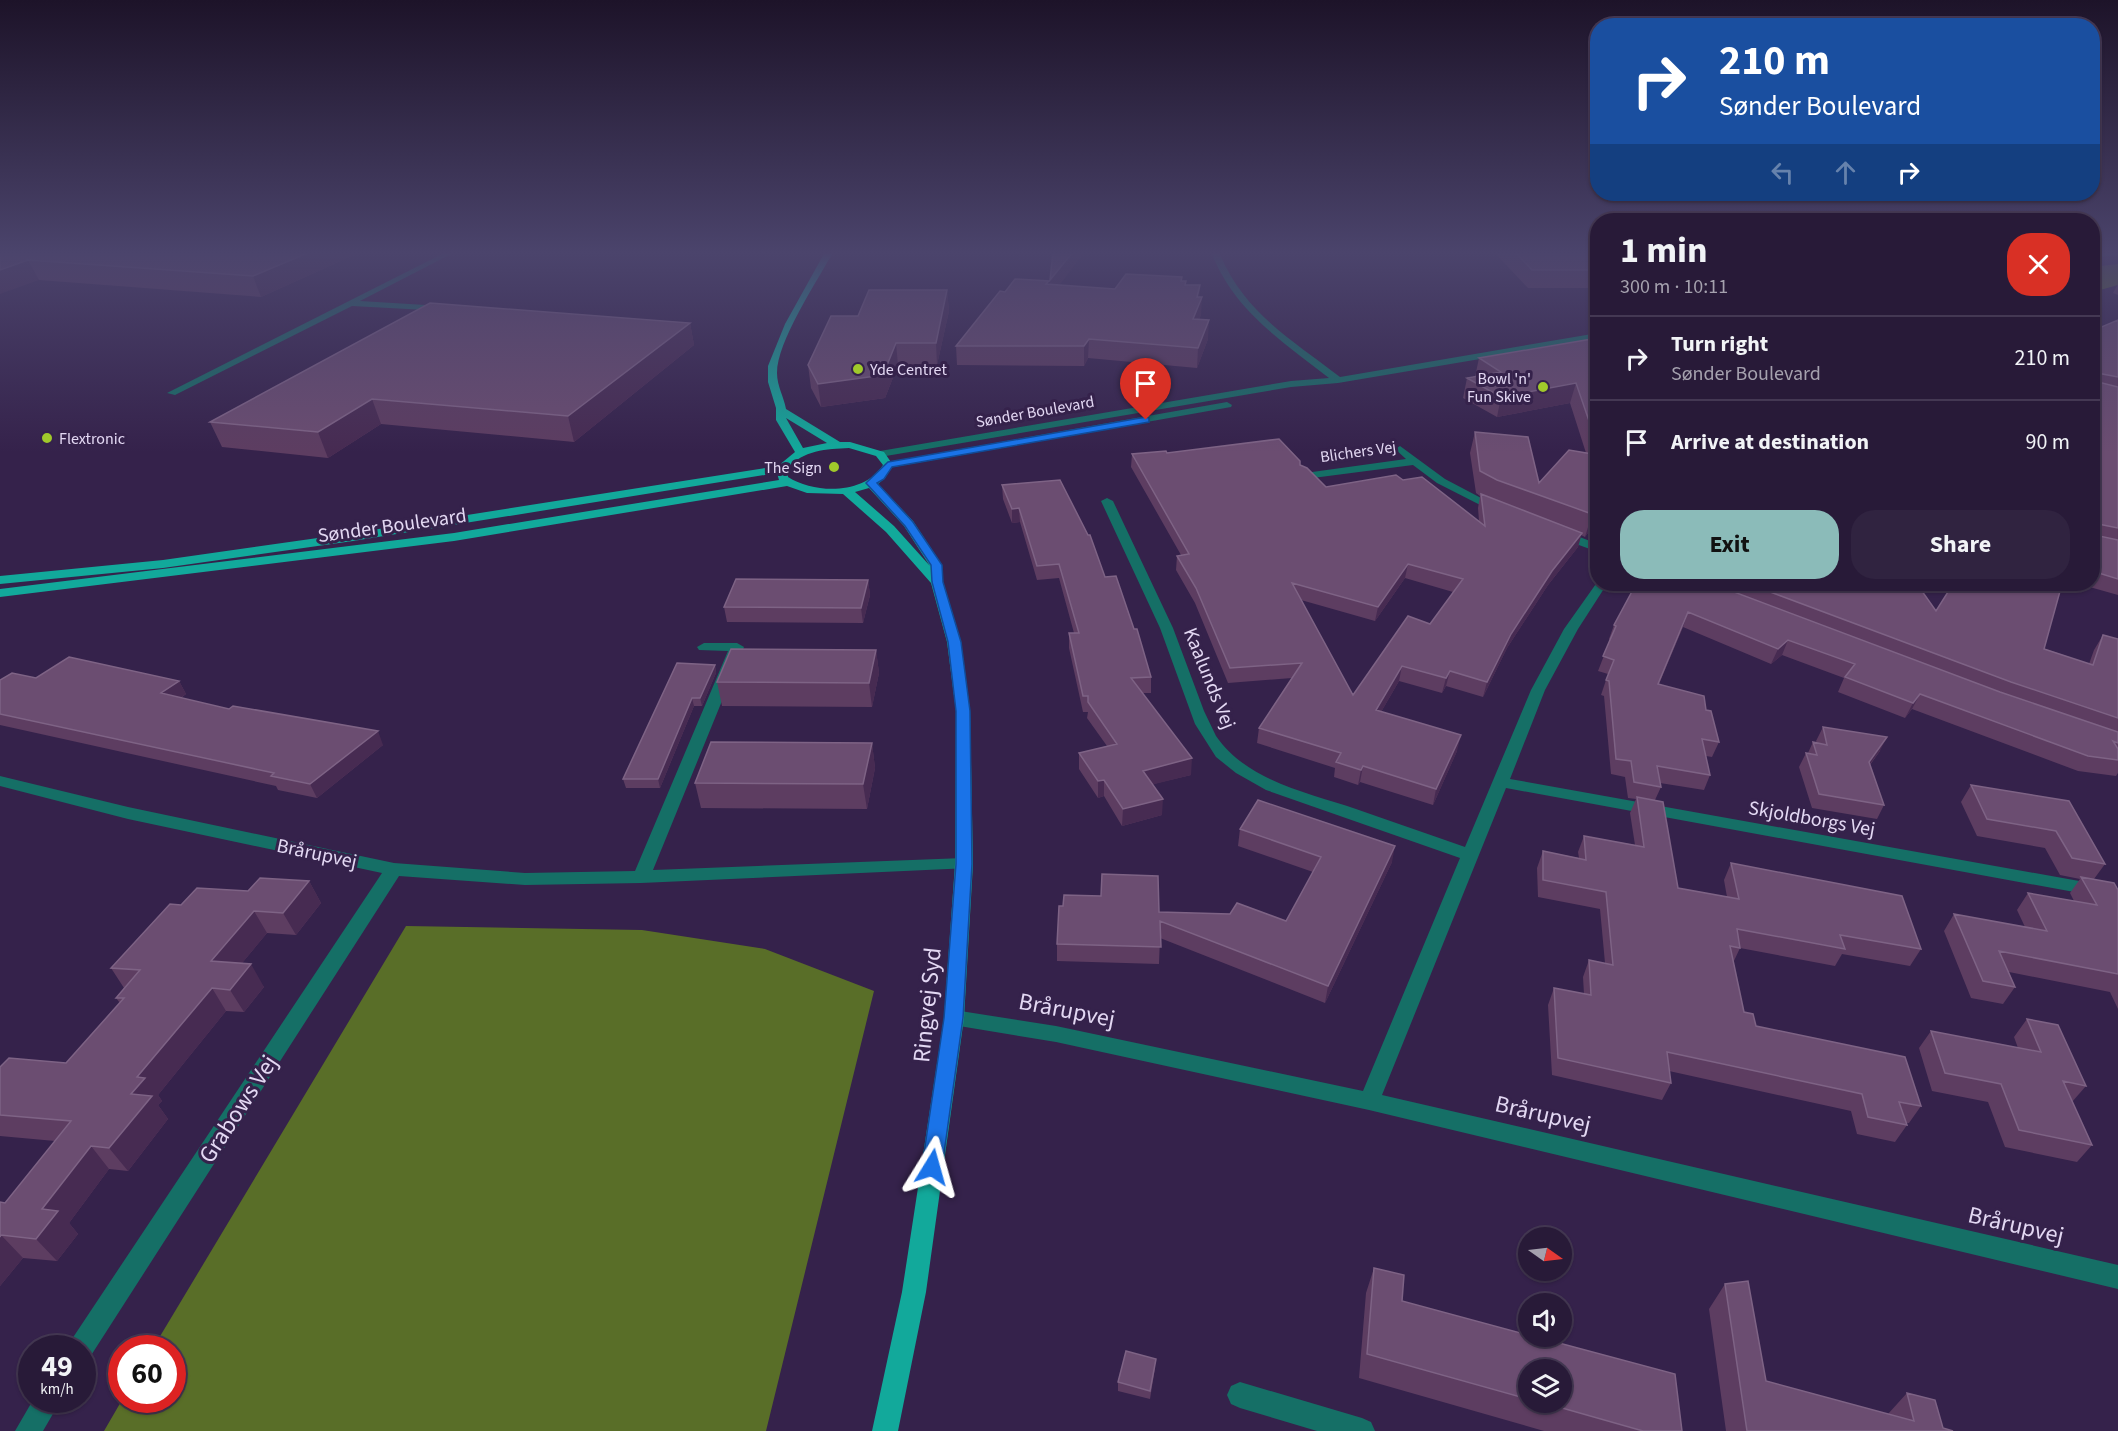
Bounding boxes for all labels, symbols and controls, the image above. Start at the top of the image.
text: 210 m [1719,31,1830,91]
icon: right [1620,42,1698,120]
text: Sønder Boulevard [1719,87,1921,126]
icon: left [1766,156,1799,189]
icon: ahead [1829,156,1862,189]
icon: right [1892,156,1925,189]
text: 1 min [1620,225,1708,276]
button: close [2007,233,2070,296]
text: 300 m · 10:11 [1620,273,1728,301]
text: Turn right [1671,328,1768,360]
icon: right [1620,342,1653,375]
text: 210 m [2015,342,2070,374]
pin [1120,358,1171,420]
place label: Yde Centret [869,359,947,381]
text: Sønder Boulevard [1671,360,1821,388]
marker: Yde Centret [851,362,865,376]
icon: arrive [1129,367,1162,400]
place label: Bowl 'n' Fun Skive [1467,368,1531,408]
marker: Bowl 'n' Fun Skive [1536,380,1550,394]
street label: Sønder Boulevard [974,391,1096,433]
icon: arrive [1620,426,1653,459]
text: Arrive at destination [1671,426,1869,458]
text: 90 m [2025,426,2070,458]
place label: Flextronic [59,428,125,450]
marker: Flextronic [40,431,54,445]
street label: Blichers Vej [1319,436,1398,468]
place label: The Sign [764,457,822,479]
marker: The Sign [827,460,841,474]
street label: Sønder Boulevard [316,502,468,550]
button: Exit [1620,510,1839,579]
button: Share [1851,510,2070,579]
street label: Kaalunds Vej [1176,624,1242,733]
street label: Skjoldborgs Vej [1746,794,1877,844]
street label: Brårupvej [274,832,359,876]
street label: Ringvej Syd [904,946,951,1064]
street label: Brårupvej [1016,984,1118,1037]
street label: Grabows Vej [190,1048,287,1170]
street label: Brårupvej [1491,1086,1594,1143]
position arrow [900,1135,964,1199]
street label: Brårupvej [1964,1197,2067,1254]
north arrow [1518,1227,1572,1281]
map controls [1518,1227,1572,1413]
button: sound [1518,1293,1572,1347]
speed limit sign: 60 [108,1335,186,1413]
text: 49 [41,1345,73,1388]
button: layers [1518,1359,1572,1413]
text: km/h [40,1379,74,1400]

